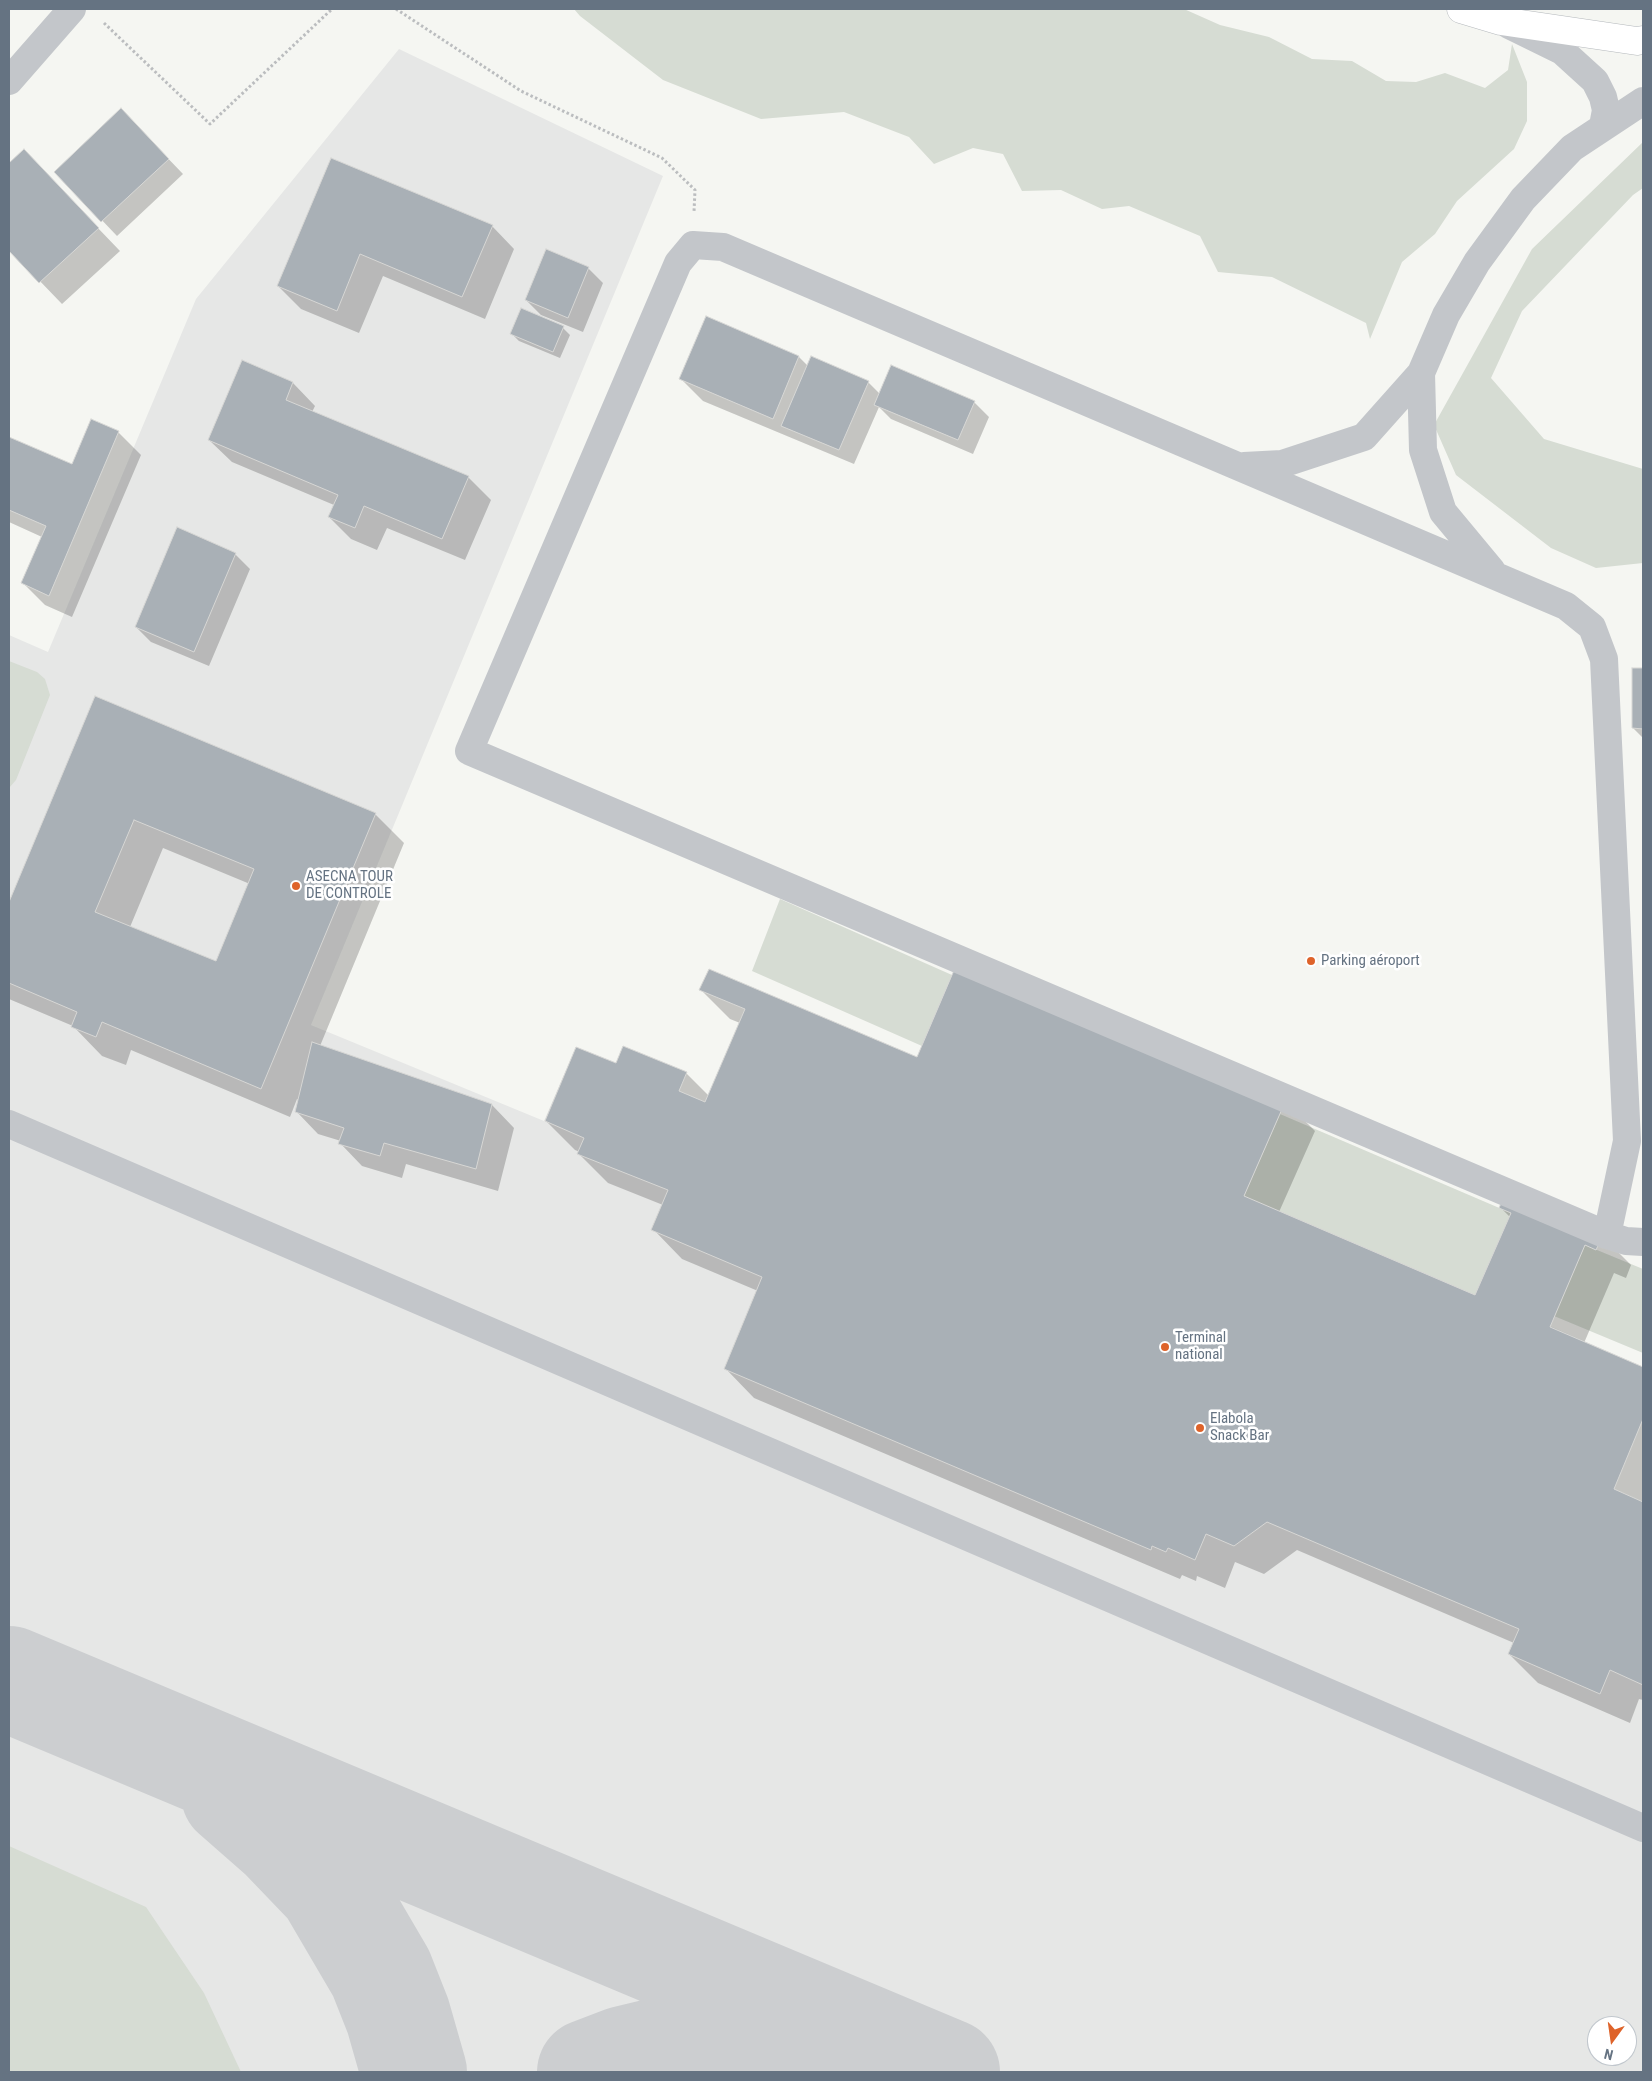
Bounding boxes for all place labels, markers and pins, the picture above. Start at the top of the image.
place label: ASECNA TOUR DE CONTROLE [306,868,393,903]
marker: ASECNA TOUR DE CONTROLE [290,880,302,892]
place label: Parking aéroport [1321,952,1420,970]
marker: Parking aéroport [1305,955,1317,967]
place label: Terminal national [1175,1329,1226,1364]
marker: Terminal national [1159,1341,1171,1353]
place label: Elabola Snack Bar [1210,1410,1269,1445]
marker: Elabola Snack Bar [1194,1422,1206,1434]

